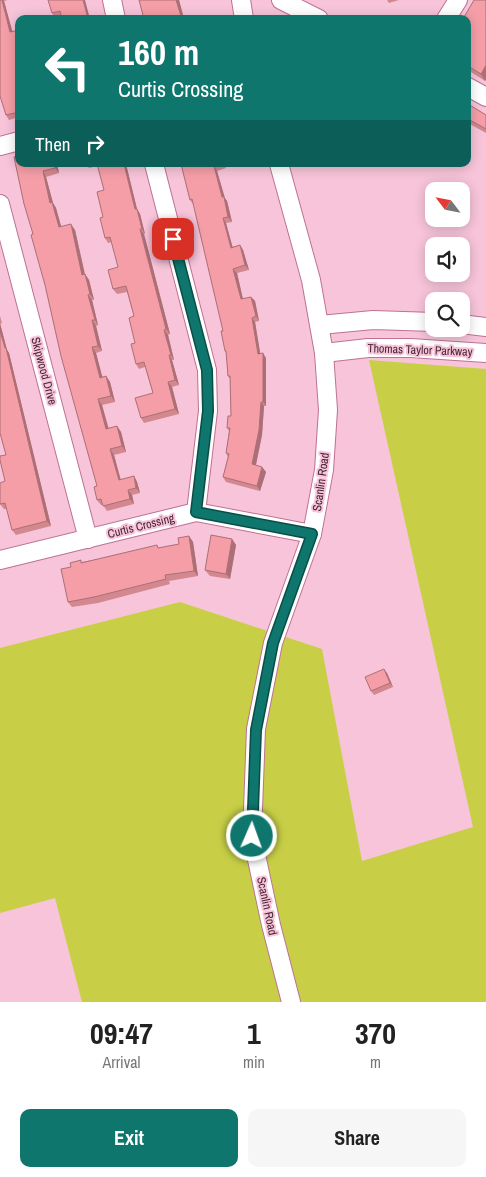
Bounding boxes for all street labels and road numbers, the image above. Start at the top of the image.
street label: Skipwood Drive [27,335,61,407]
street label: Thomas Taylor Parkway [367,340,473,360]
street label: Scanlin Road [309,452,333,512]
street label: Curtis Crossing [106,510,177,542]
street label: Scanlin Road [253,875,281,937]

